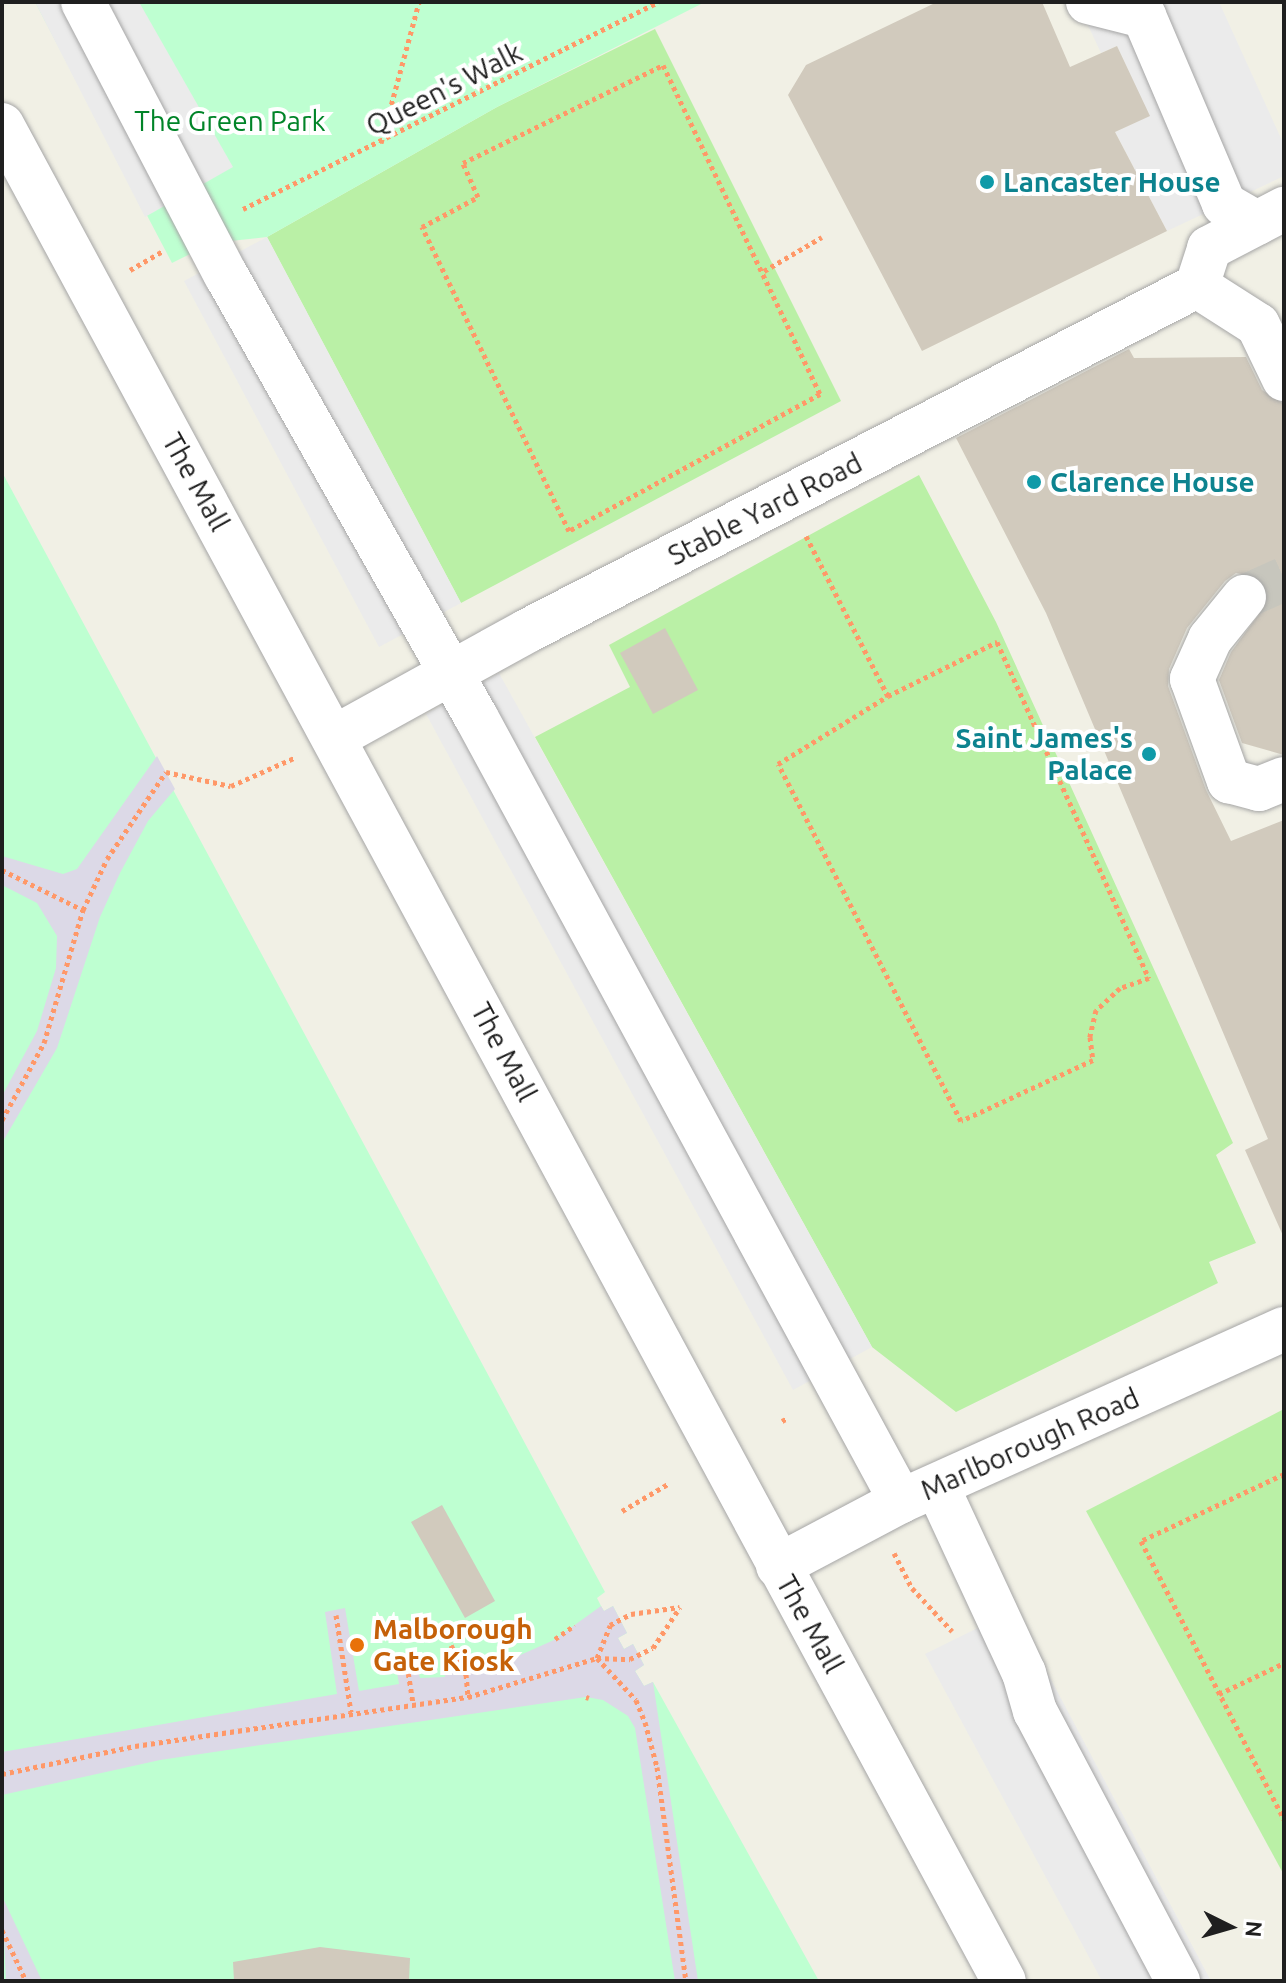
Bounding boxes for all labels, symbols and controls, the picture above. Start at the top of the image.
street label: Queen's Walk [360,35,528,143]
park label: The Green Park [134,104,326,138]
place label: Lancaster House [1003,165,1221,199]
marker: Lancaster House [978,173,996,191]
street label: The Mall [155,427,237,537]
street label: Stable Yard Road [662,446,868,572]
place label: Clarence House [1050,465,1255,499]
marker: Clarence House [1025,473,1043,491]
place label: Saint James's Palace [956,721,1133,787]
marker: Saint James's Palace [1140,745,1158,763]
street label: The Mall [464,997,544,1107]
street label: Marlborough Road [916,1381,1144,1507]
street label: The Mall [769,1569,851,1679]
place label: Malborough Gate Kiosk [373,1612,533,1678]
marker: Malborough Gate Kiosk [348,1636,366,1654]
north arrow [1190,1887,1270,1967]
text: N [1241,1920,1268,1938]

